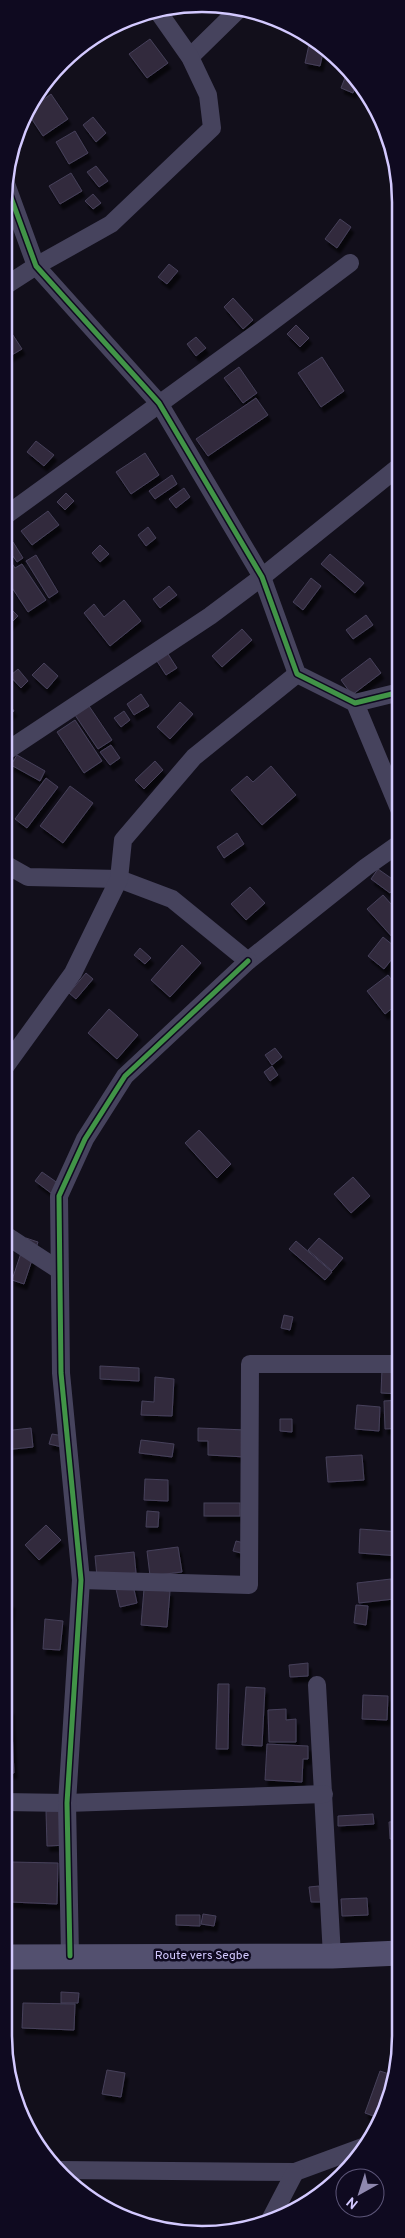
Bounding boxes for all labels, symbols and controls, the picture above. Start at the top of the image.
street label: Route vers Segbe [155,1948,249,1964]
north arrow [335,2168,385,2218]
text: N [344,2192,362,2212]

